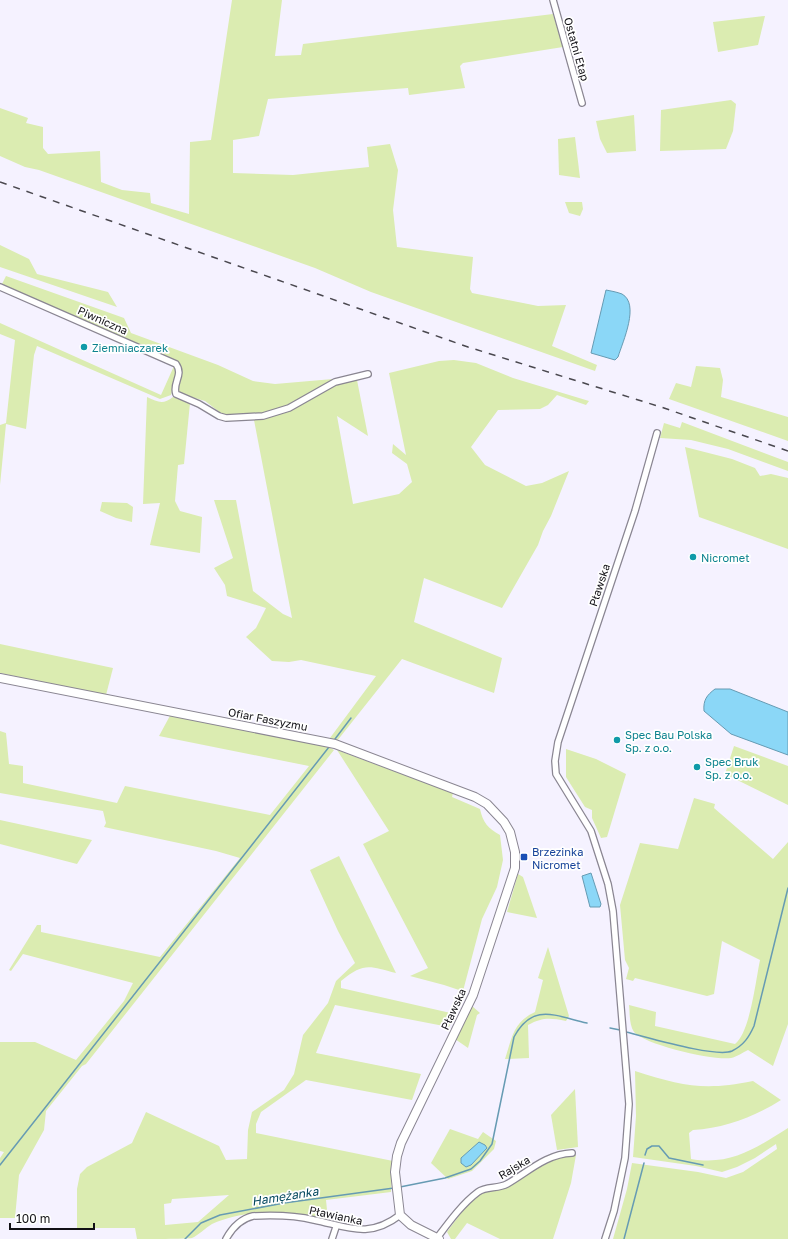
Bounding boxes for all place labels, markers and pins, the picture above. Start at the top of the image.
place label: Ziemniaczarek [92,341,168,354]
marker: Ziemniaczarek [79,342,89,352]
place label: Nicromet [701,551,750,564]
marker: Nicromet [688,552,698,562]
place label: Spec Bau Polska Sp. z o.o. [625,728,712,754]
marker: Spec Bau Polska Sp. z o.o. [612,735,622,745]
place label: Spec Bruk Sp. z o.o. [705,755,758,781]
marker: Spec Bruk Sp. z o.o. [692,762,702,772]
place label: Brzezinka Nicromet [532,845,583,871]
marker: Brzezinka Nicromet [519,852,529,862]

